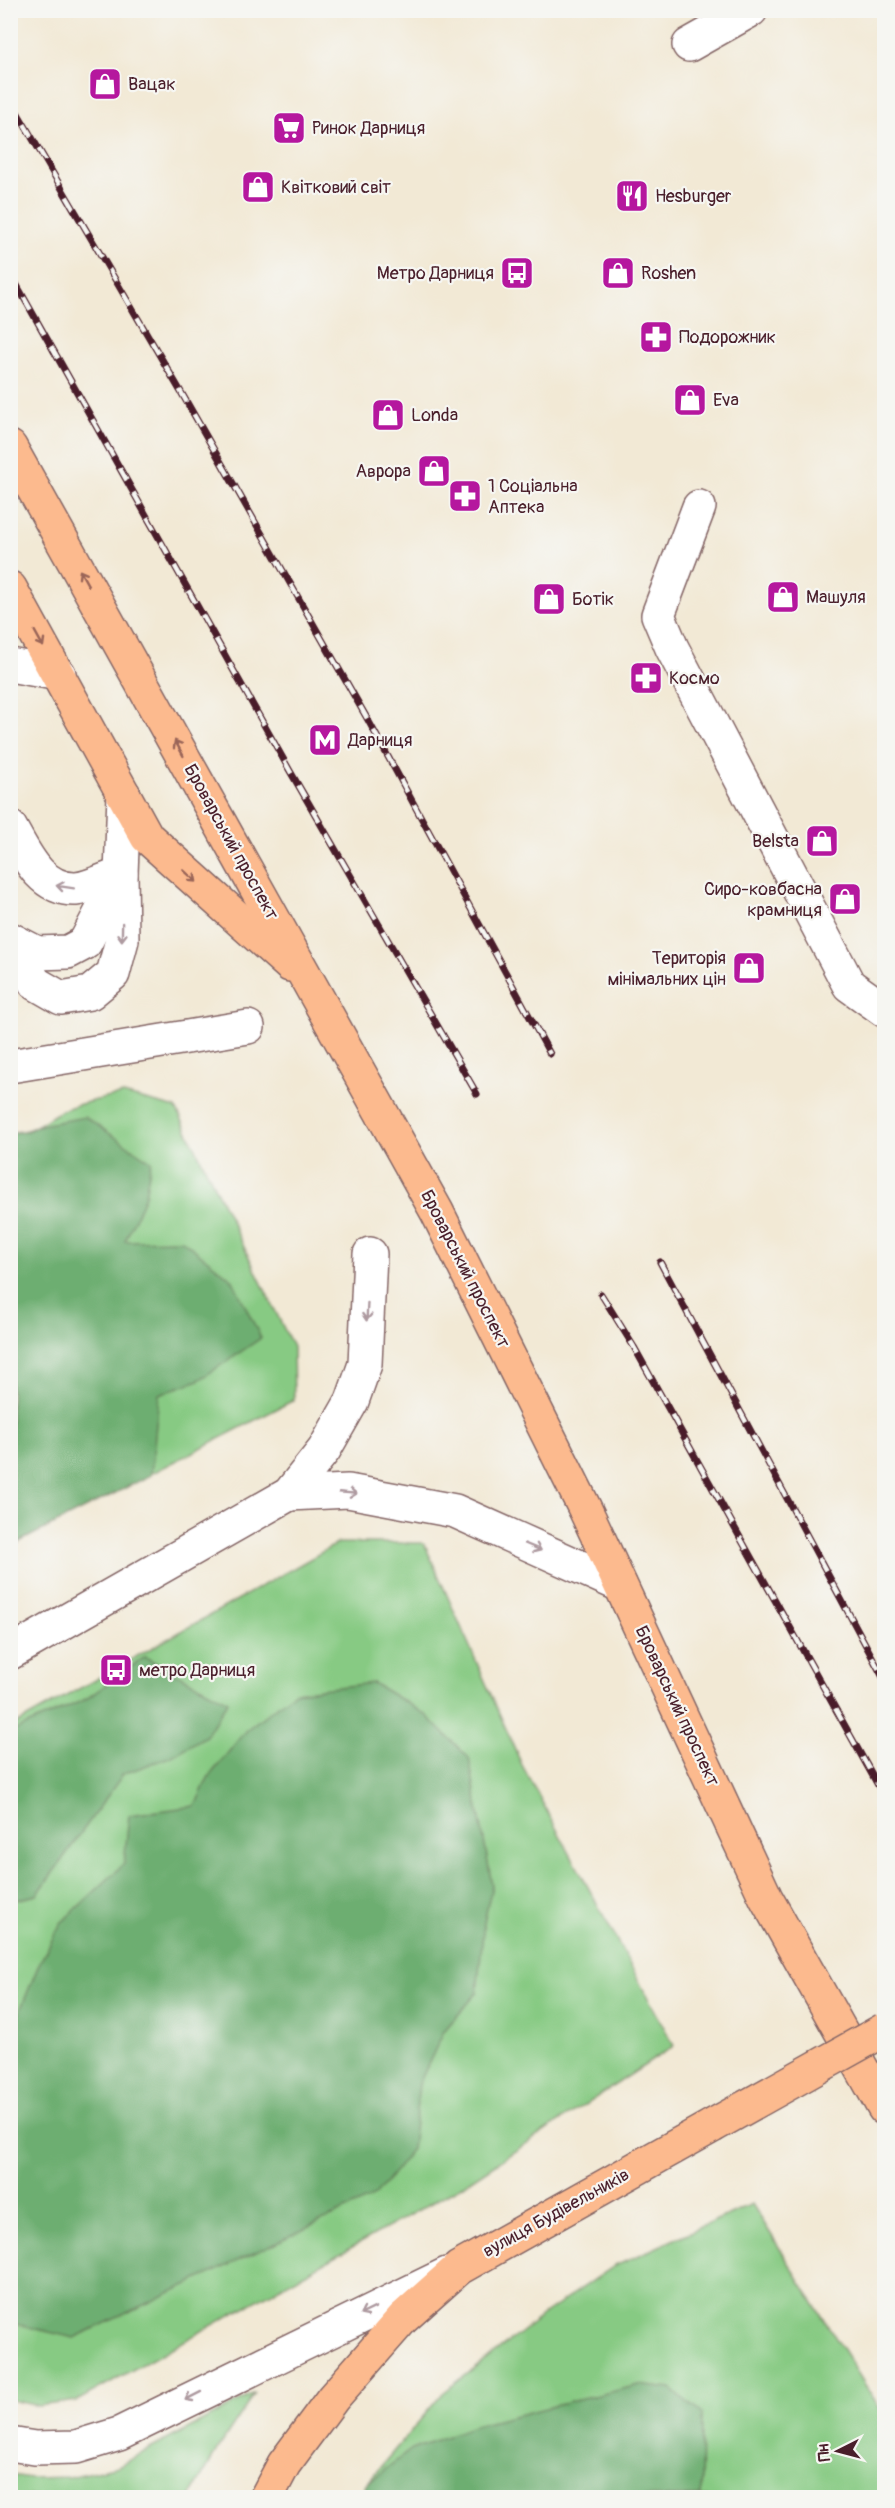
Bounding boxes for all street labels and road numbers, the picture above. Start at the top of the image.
street label: Броварський проспект [179,760,283,924]
street label: Броварський проспект [415,1186,515,1352]
street label: Броварський проспект [630,1622,724,1790]
street label: вулиця Будівельників [479,2163,633,2263]

